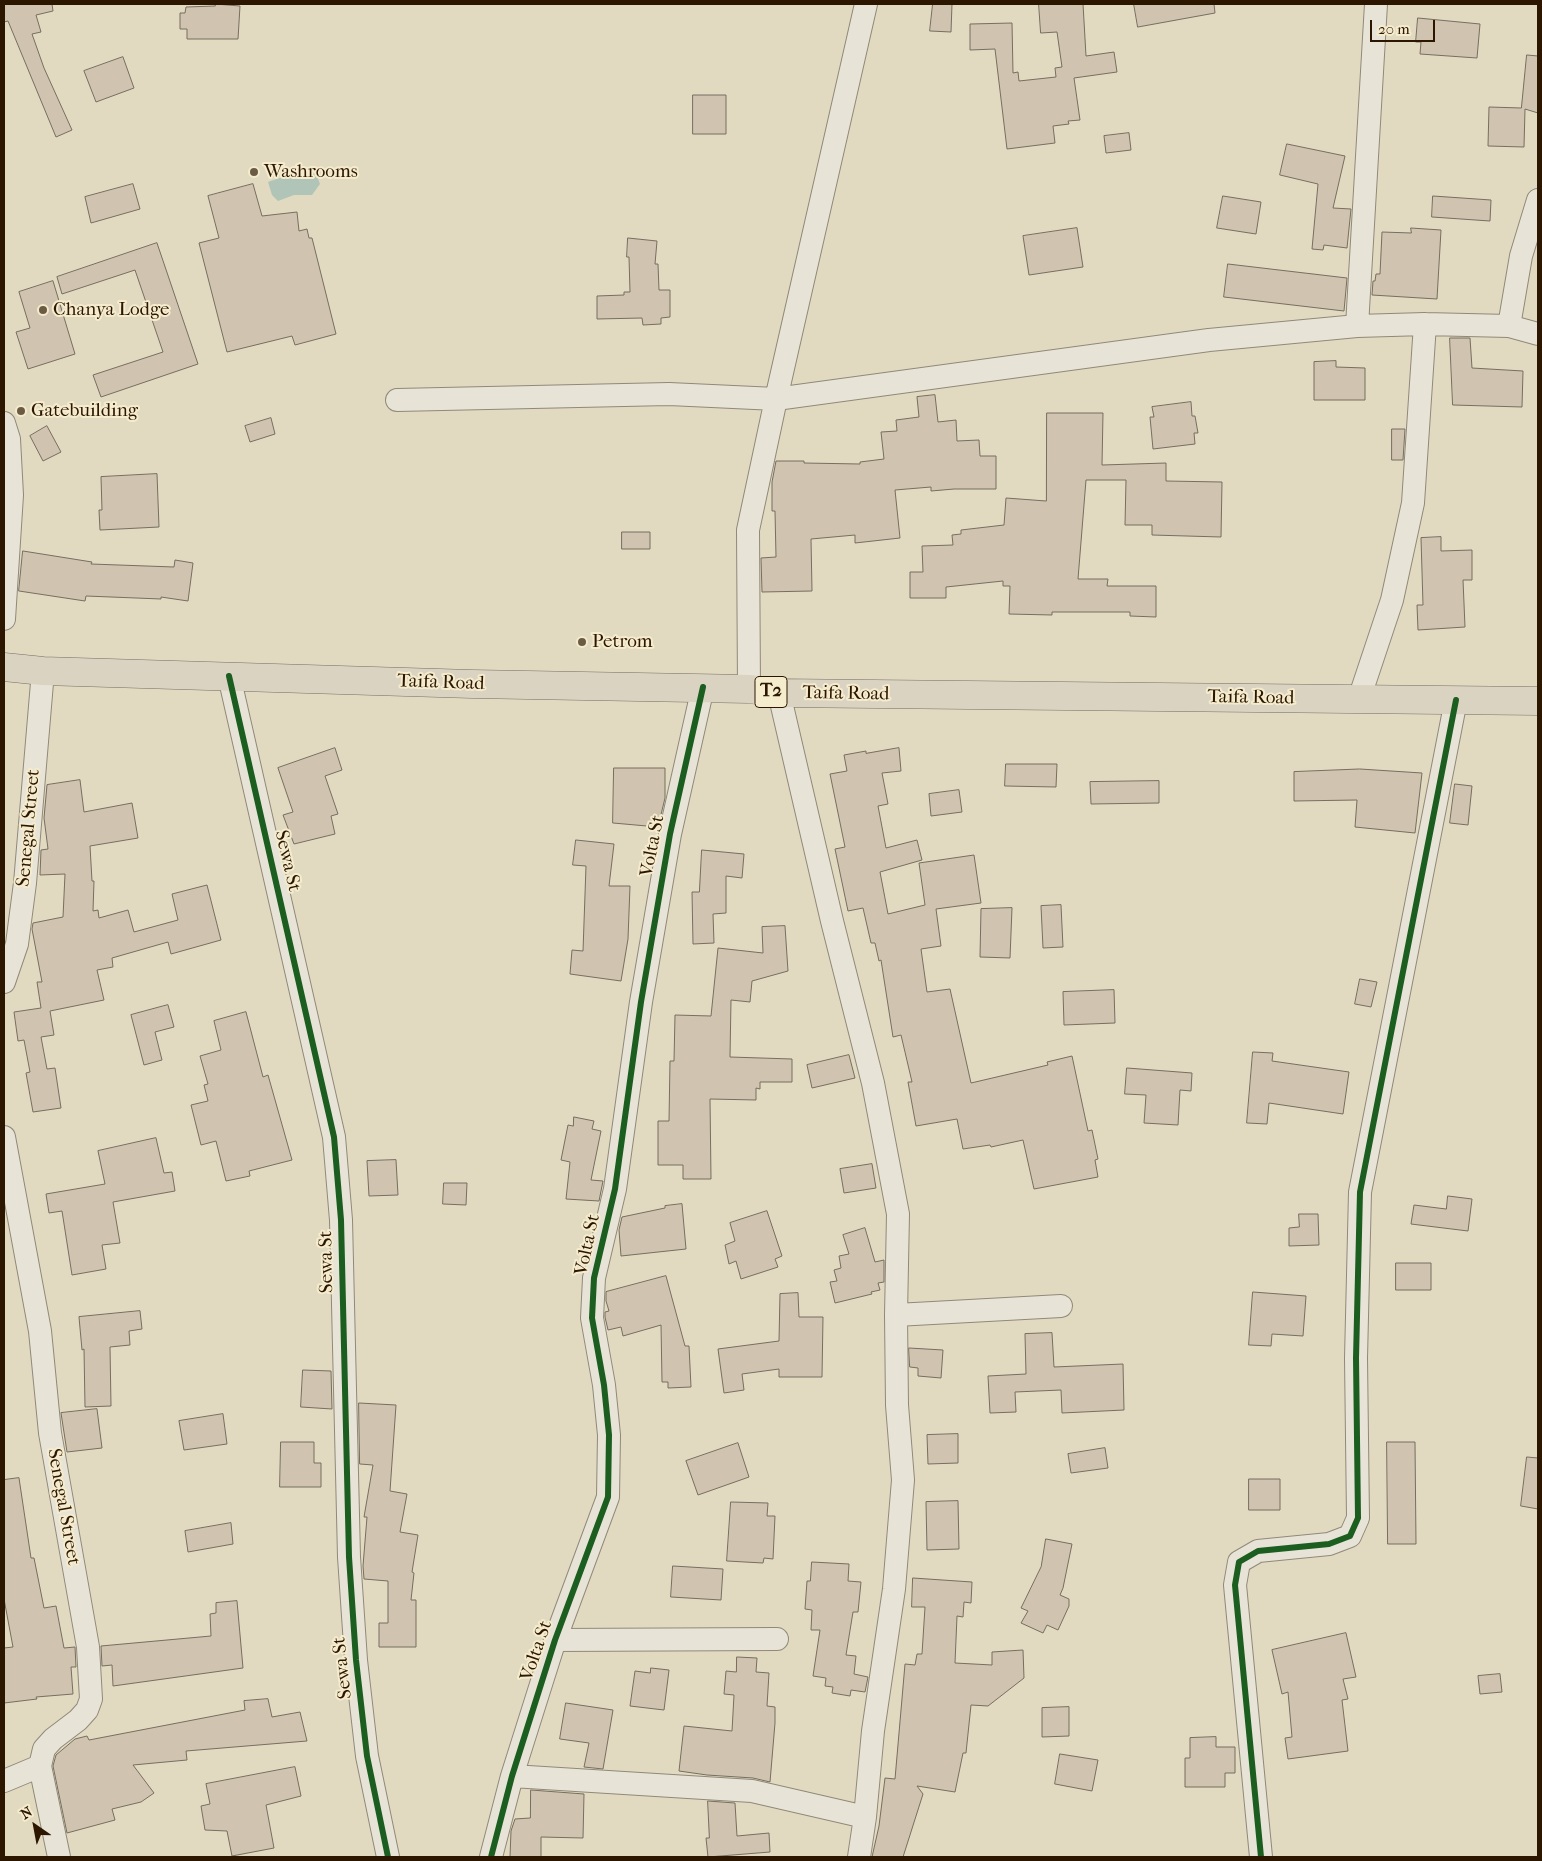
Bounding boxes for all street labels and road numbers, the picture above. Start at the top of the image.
street label: Taifa Road [397,670,485,696]
road number: T2 [755,676,787,708]
street label: Taifa Road [802,682,890,706]
street label: Taifa Road [1207,686,1295,710]
street label: Senegal Street [13,768,45,888]
street label: Volta St [636,813,670,879]
street label: Sewa St [269,828,305,894]
street label: Volta St [570,1212,606,1278]
street label: Sewa St [315,1231,339,1293]
street label: Senegal Street [42,1447,84,1567]
street label: Volta St [516,1618,558,1684]
street label: Sewa St [328,1636,358,1700]

